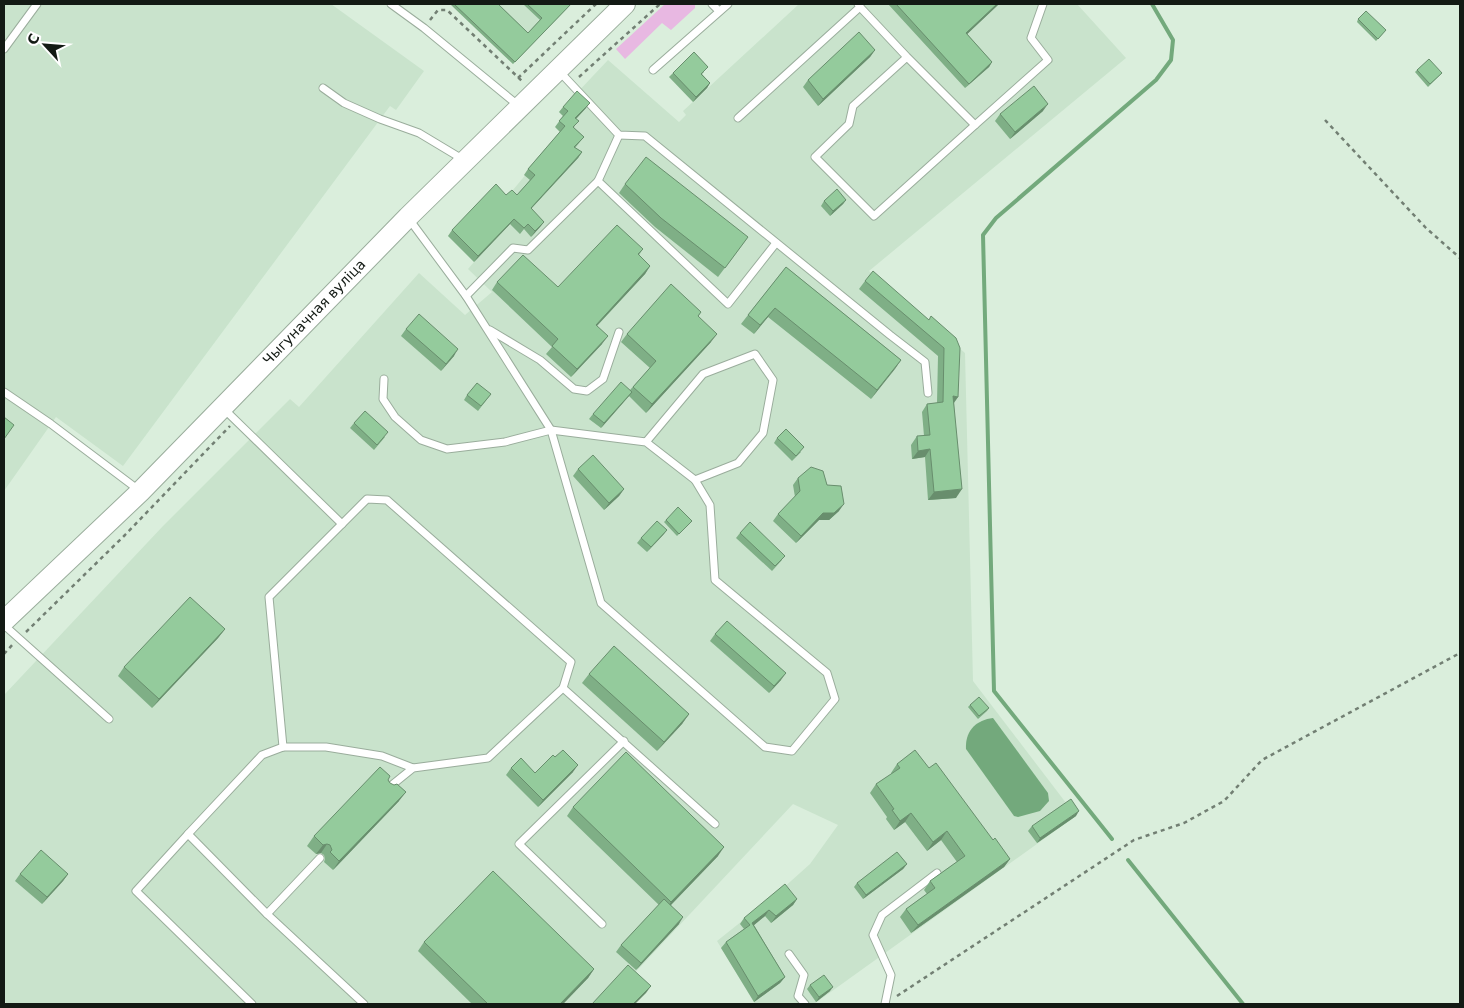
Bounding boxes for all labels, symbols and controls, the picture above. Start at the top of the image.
north arrow [20,20,70,70]
text: С [24,31,43,47]
street label: Чыгуначная вуліца [259,256,369,368]

